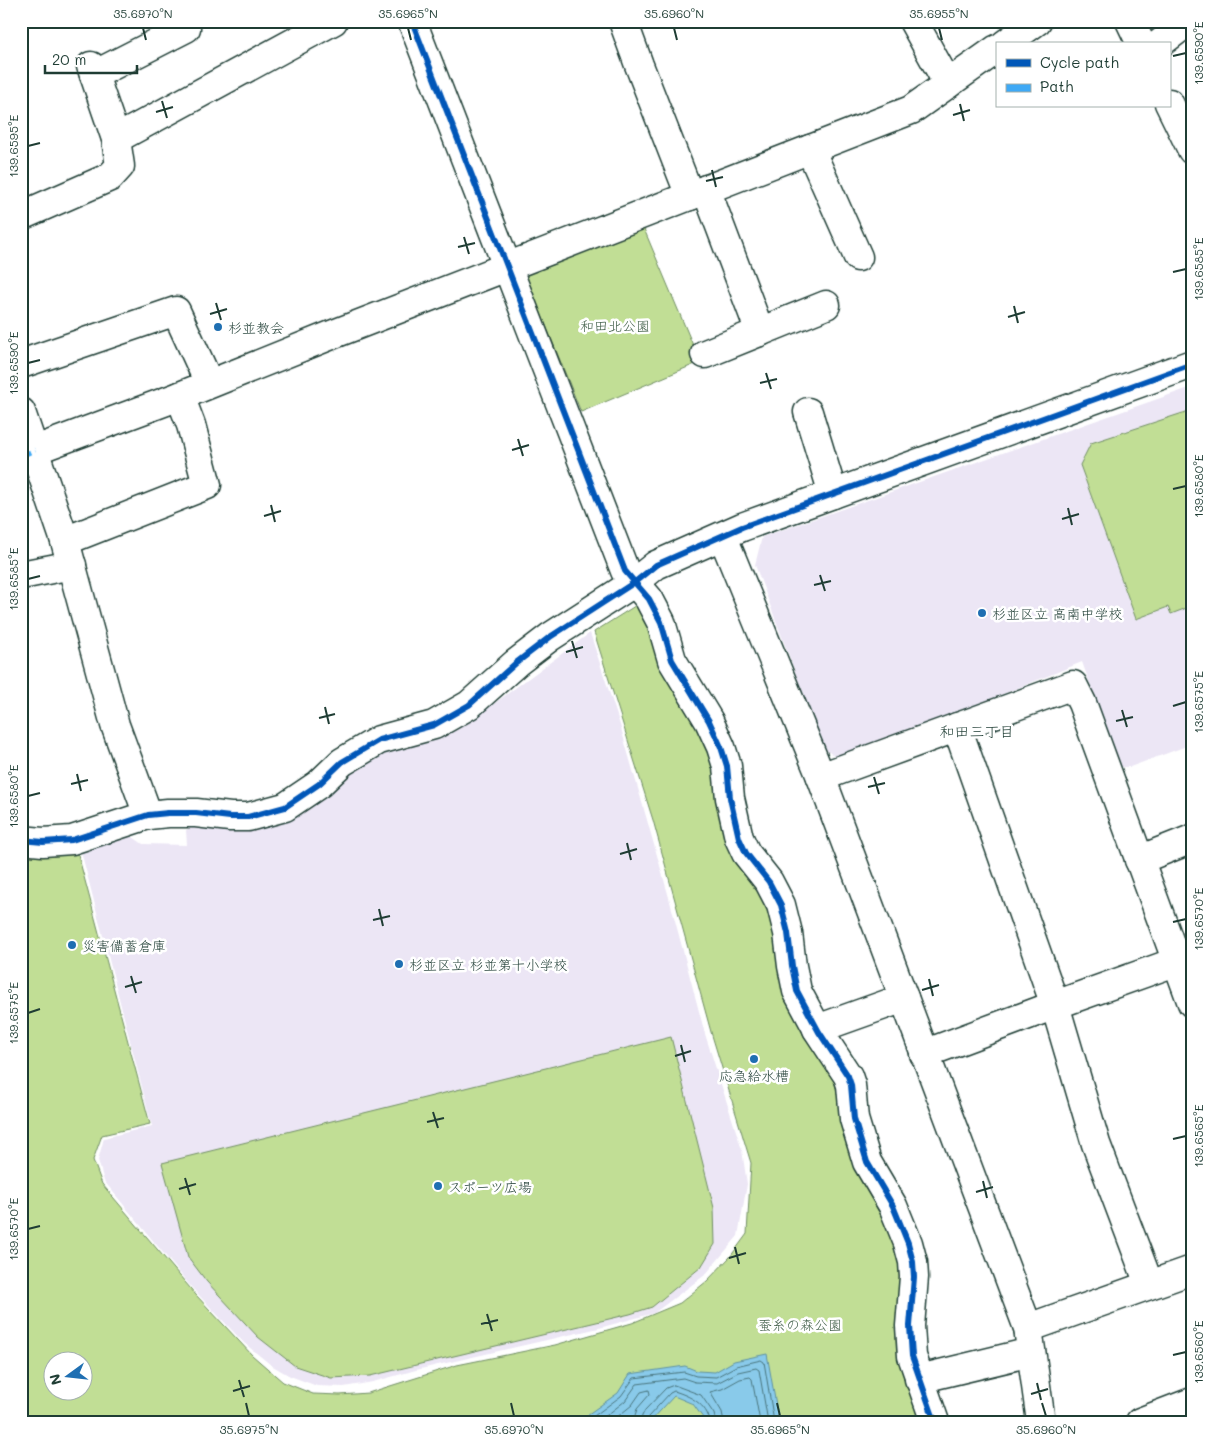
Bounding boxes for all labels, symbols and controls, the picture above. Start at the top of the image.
text: 35.6970°N [113,5,173,21]
text: 35.6965°N [378,5,438,21]
text: 35.6960°N [644,5,704,21]
text: 35.6955°N [909,5,969,21]
text: 139.6590°E [1190,21,1206,85]
scale bar [45,42,138,74]
legend [996,42,1170,108]
text: 20 m [52,49,86,69]
text: Cycle path [1040,52,1119,72]
text: Path [1040,76,1074,96]
text: 139.6595°E [5,114,21,177]
text: 139.6585°E [1190,237,1206,301]
park label: 和田北公園 [580,316,650,335]
place label: 杉並教会 [228,318,284,337]
marker: 杉並教会 [212,321,224,333]
text: 139.6590°E [5,331,21,395]
text: 139.6580°E [1190,454,1206,518]
text: 139.6585°E [5,547,21,611]
place label: 杉並区立 高南中学校 [992,604,1122,623]
marker: 杉並区立 高南中学校 [976,607,988,619]
text: 139.6575°E [1190,671,1206,733]
district label: 和田三丁目 [939,721,1015,741]
text: 139.6580°E [5,764,21,828]
text: 139.6570°E [1190,887,1206,950]
place label: 災害備蓄倉庫 [82,936,166,955]
marker: 災害備蓄倉庫 [66,939,78,951]
place label: 杉並区立 杉並第十小学校 [409,955,567,974]
marker: 杉並区立 杉並第十小学校 [393,958,405,970]
text: 139.6575°E [5,982,21,1044]
marker: 応急給水槽 [748,1053,760,1065]
place label: 応急給水槽 [719,1066,789,1085]
text: 139.6565°E [1190,1104,1206,1168]
place label: スポーツ広場 [448,1177,532,1196]
marker: スポーツ広場 [432,1180,444,1192]
text: 139.6570°E [5,1197,21,1260]
park label: 蚕糸の森公園 [758,1315,842,1334]
text: 139.6560°E [1190,1320,1206,1384]
north arrow [42,1350,92,1400]
text: N [44,1372,66,1387]
text: 35.6975°N [219,1421,279,1437]
text: 35.6970°N [484,1421,544,1437]
text: 35.6965°N [750,1421,810,1437]
text: 35.6960°N [1016,1421,1076,1437]

